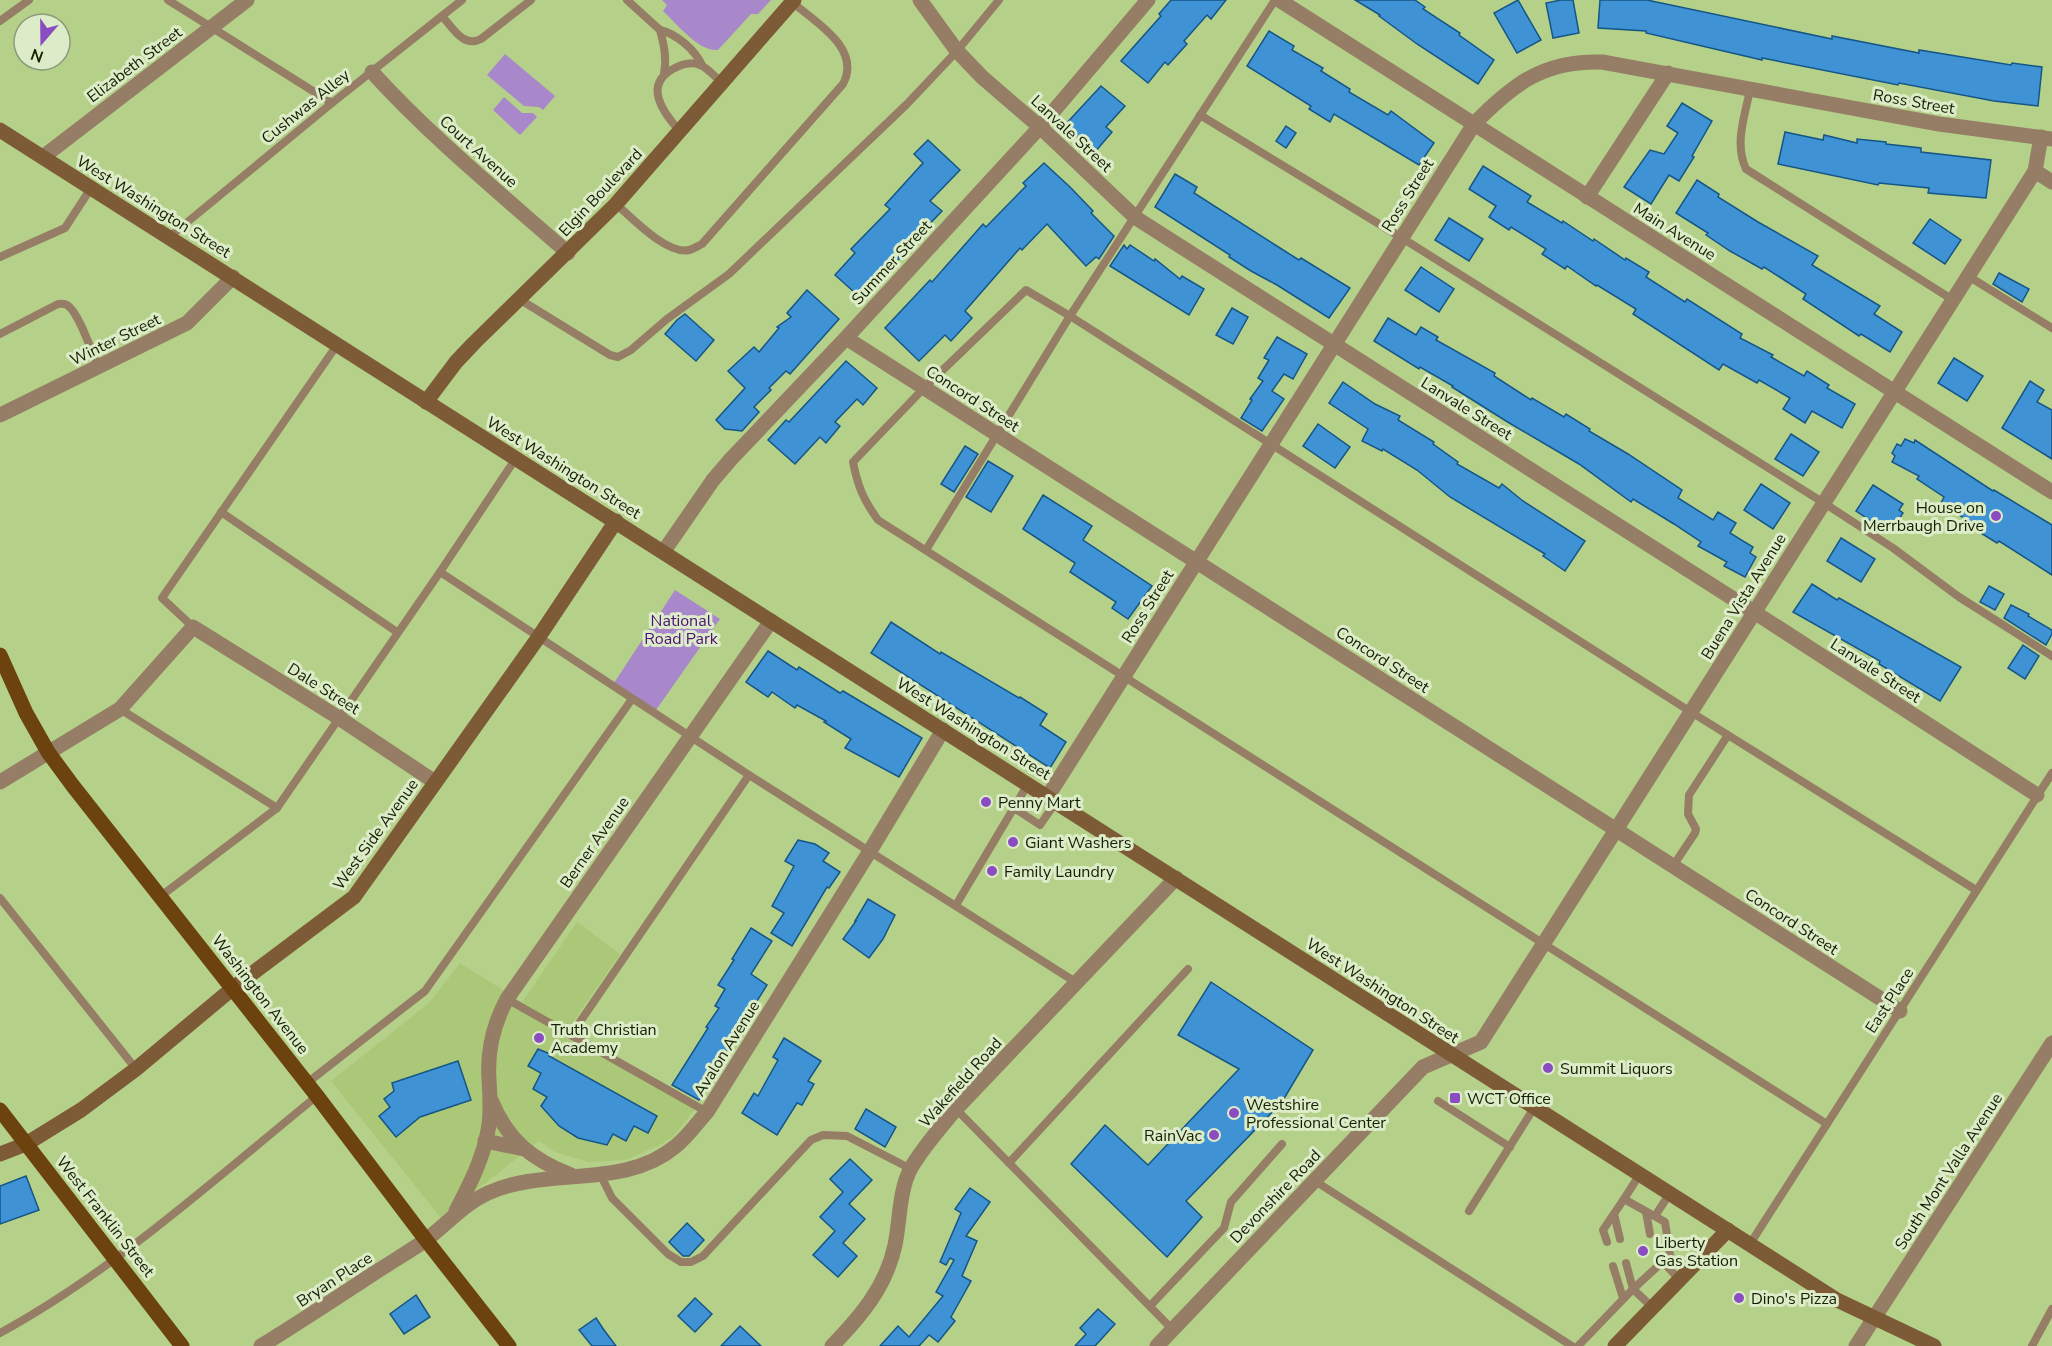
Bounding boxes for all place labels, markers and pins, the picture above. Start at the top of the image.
place label: House on Merrbaugh Drive [1863,497,1984,537]
marker: House on Merrbaugh Drive [1989,509,2003,523]
place label: Penny Mart [998,792,1081,814]
marker: Penny Mart [979,795,993,809]
place label: Giant Washers [1025,832,1131,854]
marker: Giant Washers [1006,835,1020,849]
place label: Family Laundry [1004,861,1115,883]
marker: Family Laundry [985,864,999,878]
place label: Truth Christian Academy [551,1019,657,1059]
marker: Truth Christian Academy [532,1031,546,1045]
place label: Summit Liquors [1560,1058,1673,1080]
marker: Summit Liquors [1541,1061,1555,1075]
place label: WCT Office [1467,1088,1551,1110]
marker: WCT Office [1448,1091,1462,1105]
place label: Westshire Professional Center [1246,1094,1386,1134]
marker: Westshire Professional Center [1227,1106,1241,1120]
place label: RainVac [1144,1125,1203,1147]
marker: RainVac [1207,1128,1221,1142]
place label: Liberty Gas Station [1655,1232,1738,1272]
marker: Liberty Gas Station [1636,1244,1650,1258]
place label: Dino's Pizza [1751,1288,1837,1310]
marker: Dino's Pizza [1732,1291,1746,1305]

